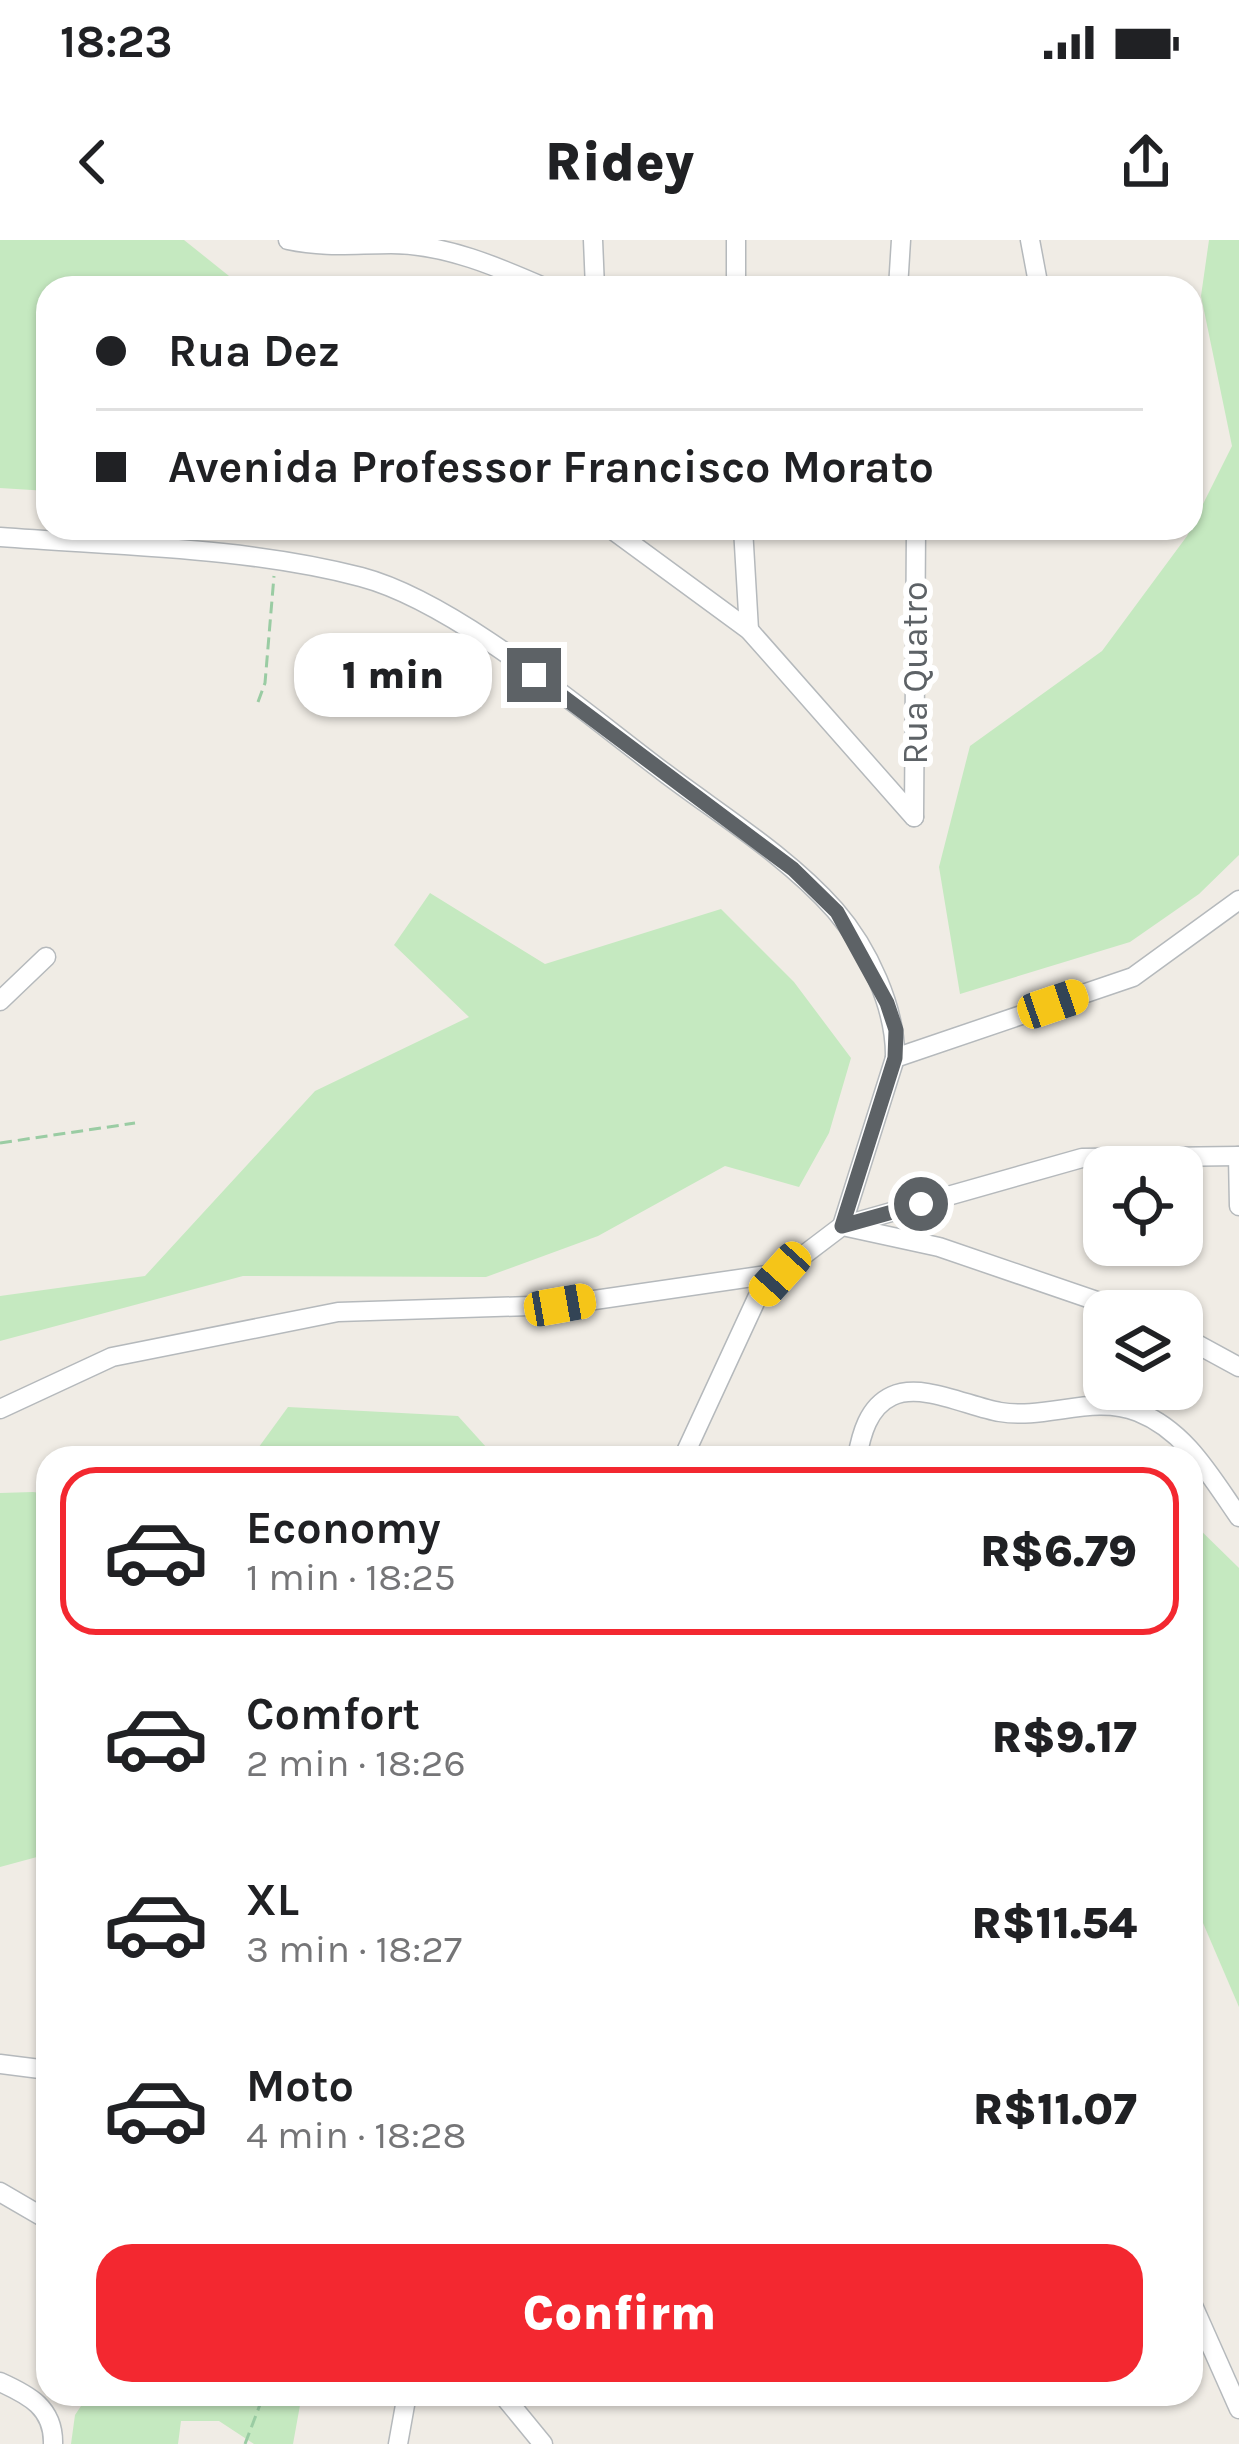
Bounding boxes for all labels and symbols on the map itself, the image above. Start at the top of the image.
street label: Rua Quatro [894,581,936,765]
callout: 1 min [294,633,492,717]
route end [507,648,561,702]
car [1013,975,1093,1033]
route start [894,1177,948,1231]
car [743,1235,817,1313]
car [521,1281,599,1329]

